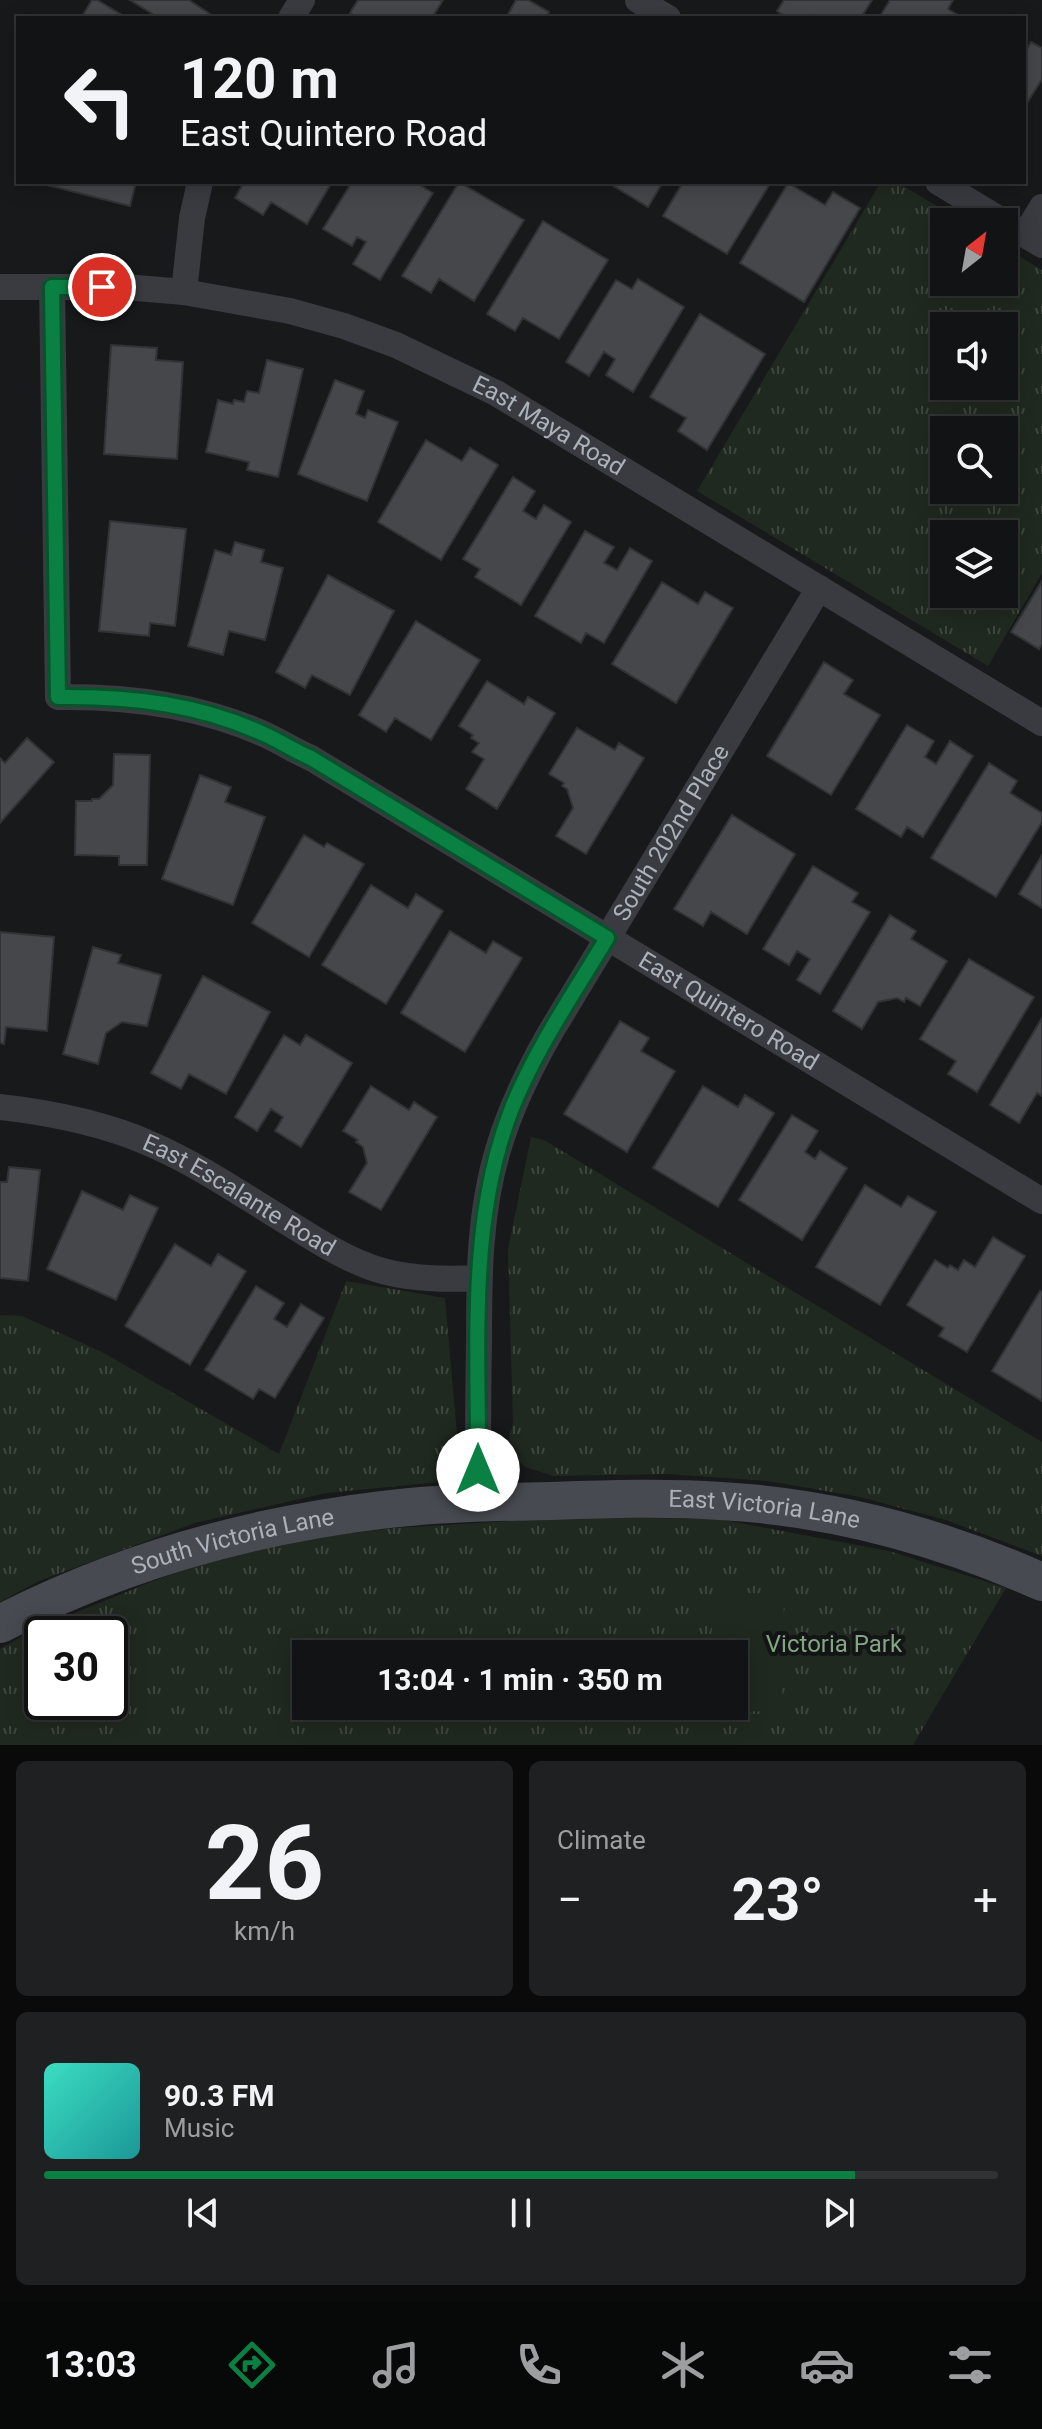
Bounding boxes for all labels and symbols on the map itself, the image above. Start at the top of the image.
north arrow [930,208,1018,296]
pin [68,253,136,321]
street label: East Maya Road [468,370,630,481]
street label: South 202nd Place [607,740,735,926]
street label: East Quintero Road [634,946,823,1076]
street label: East Escalante Road [139,1128,340,1262]
position arrow [436,1428,520,1512]
street label: East Victoria Lane [668,1485,863,1534]
street label: South Victoria Lane [128,1503,336,1581]
speed limit sign: 30 [24,1616,128,1720]
park label: Victoria Park [766,1630,903,1658]

